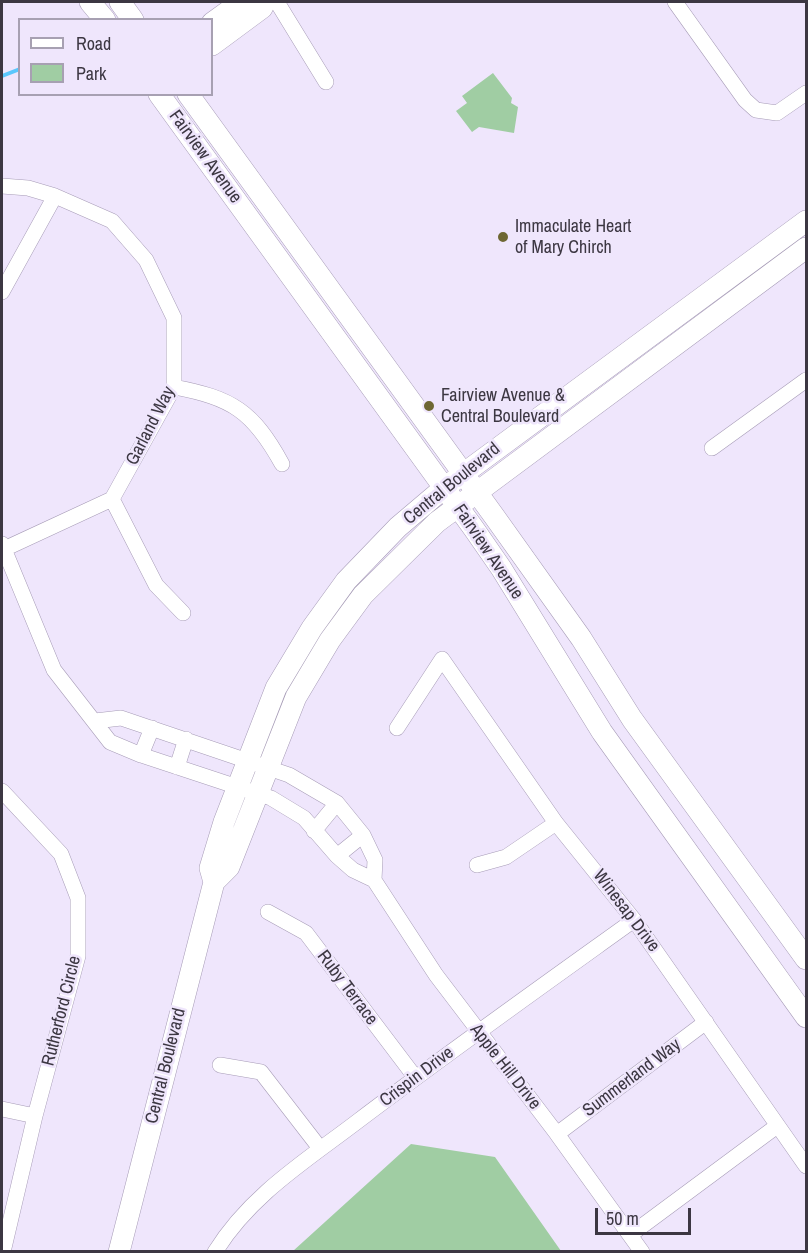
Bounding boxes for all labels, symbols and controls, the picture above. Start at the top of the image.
legend [18,18,213,96]
text: Road [76,31,111,56]
text: Park [76,61,106,86]
street label: Fairview Avenue [164,106,246,208]
place label: Immaculate Heart of Mary Chirch [515,216,631,258]
marker: Immaculate Heart of Mary Chirch [496,230,510,244]
street label: Garland Way [122,383,180,469]
place label: Fairview Avenue & Central Boulevard [441,385,565,428]
marker: Fairview Avenue & Central Boulevard [422,399,436,413]
street label: Central Boulevard [399,438,505,530]
street label: Fairview Avenue [448,500,528,604]
street label: Winesap Drive [588,866,664,956]
street label: Ruby Terrace [312,946,382,1030]
street label: Rutherford Circle [38,954,86,1068]
street label: Central Boulevard [141,1006,191,1126]
street label: Apple Hill Drive [465,1020,545,1114]
street label: Summerland Way [579,1034,685,1122]
street label: Crispin Drive [376,1042,458,1112]
scale bar [598,1196,694,1234]
text: 50 m [606,1206,639,1231]

